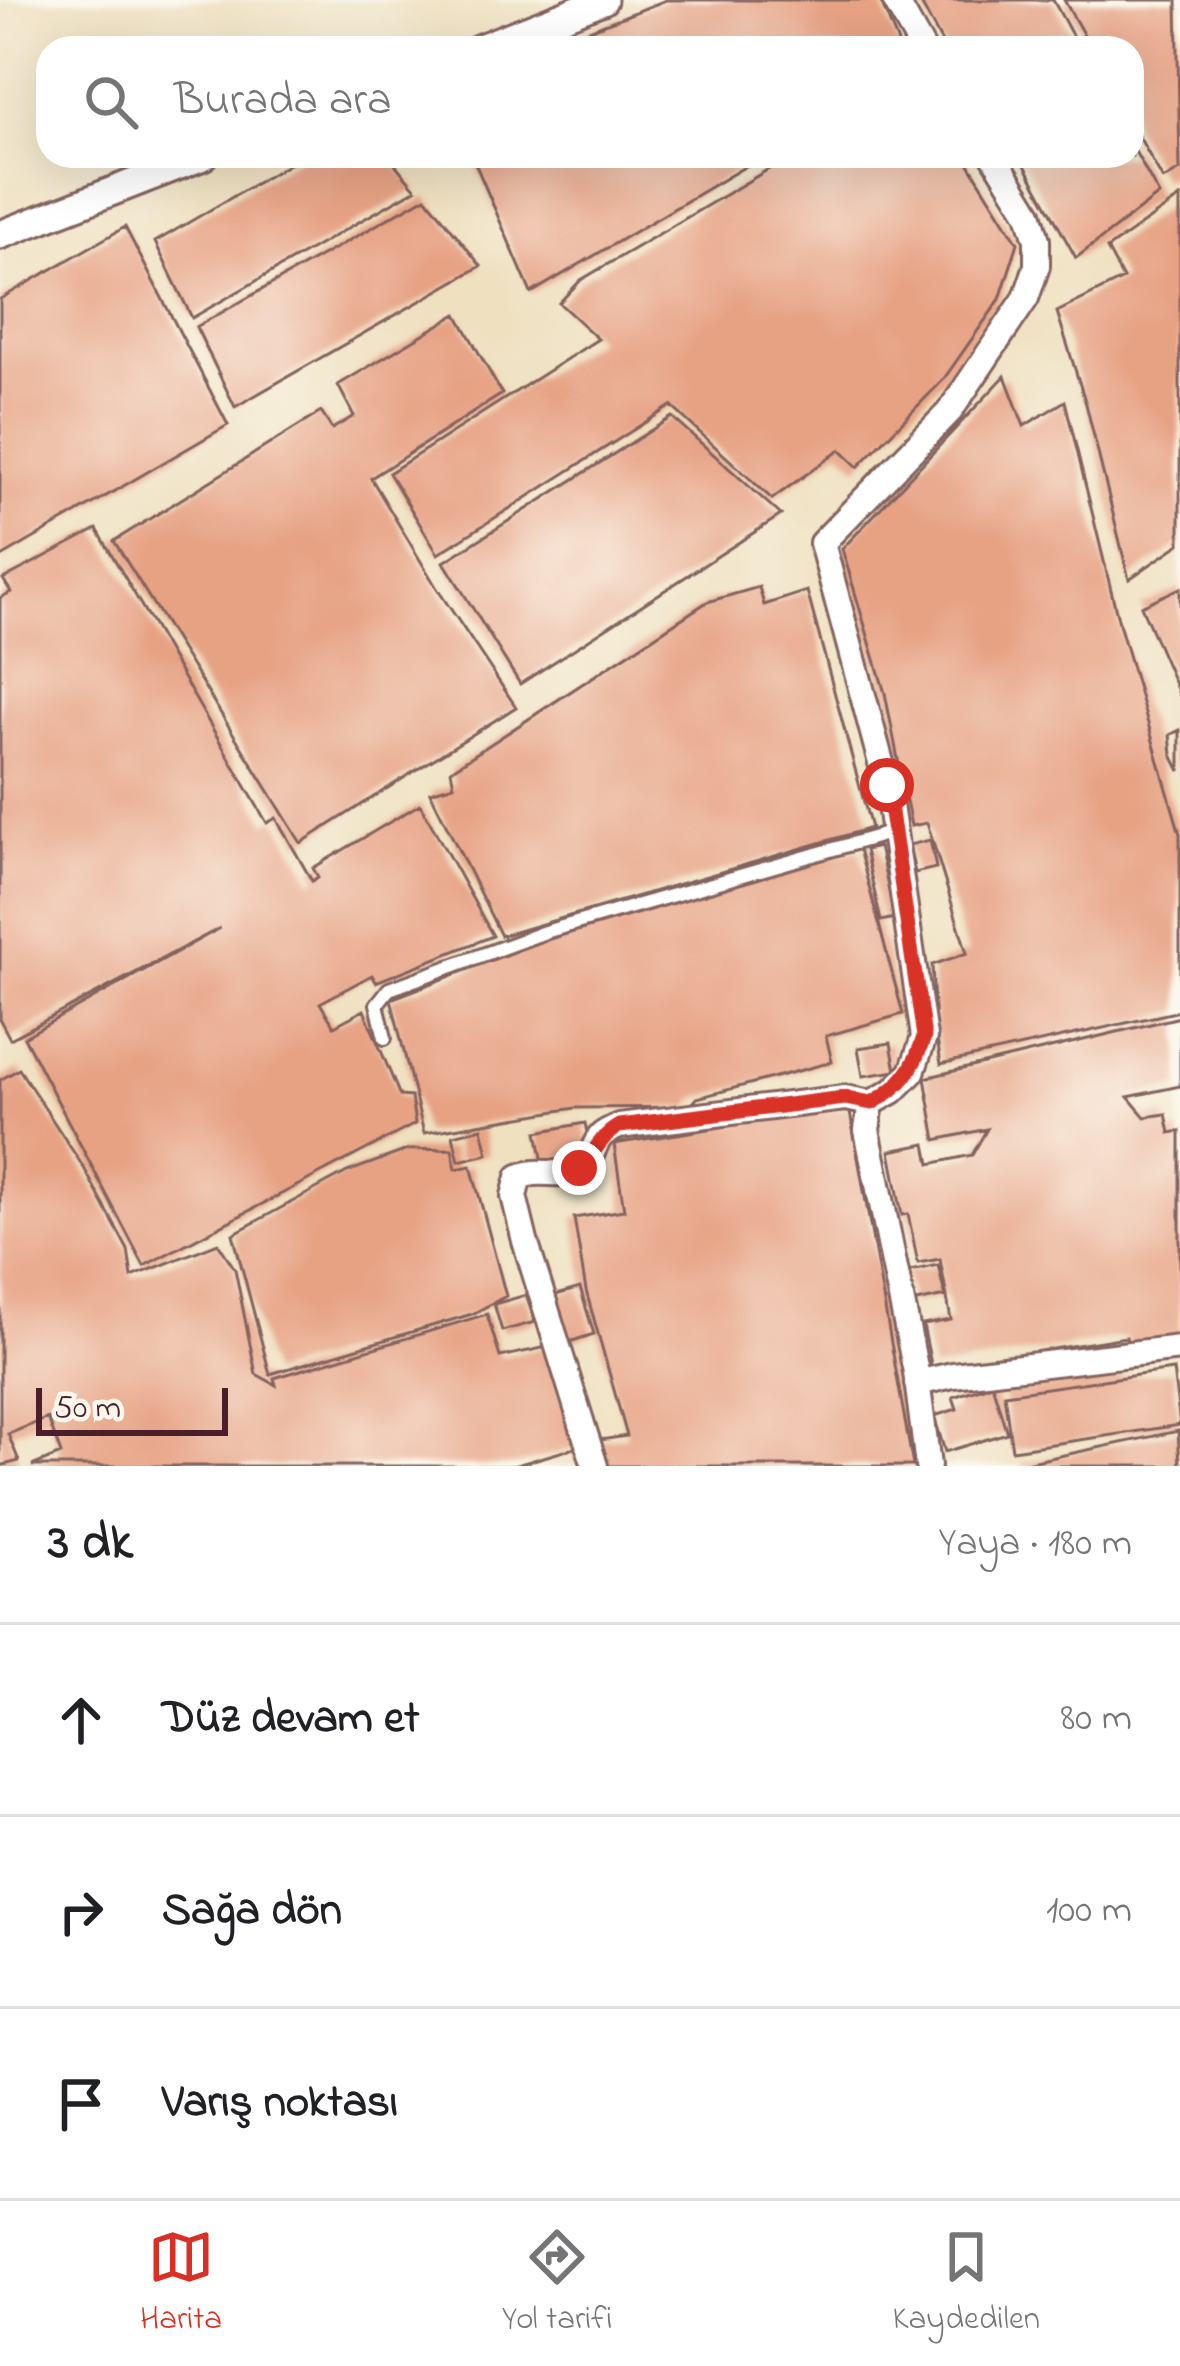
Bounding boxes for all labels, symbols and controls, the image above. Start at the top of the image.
search box [36,36,1144,168]
icon: search [78,69,144,135]
text: Burada ara [174,69,392,135]
route start [860,758,914,812]
route end [552,1141,606,1195]
scale bar [36,1382,228,1435]
text: 50 m [54,1385,121,1433]
text: 3 dk [48,1507,133,1582]
text: Yaya · 180 m [939,1516,1132,1573]
icon: ahead [48,1687,114,1753]
text: Düz devam et [162,1687,419,1753]
text: 80 m [1061,1691,1132,1748]
icon: right [48,1879,114,1945]
text: Sağa dön [162,1879,342,1945]
text: 100 m [1046,1883,1132,1940]
icon: arrive [48,2071,114,2137]
text: Varış noktası [162,2071,398,2137]
tab: Harita [140,2224,222,2344]
tab: Yol tarifi [502,2224,612,2344]
tab: Kaydedilen [892,2224,1040,2344]

